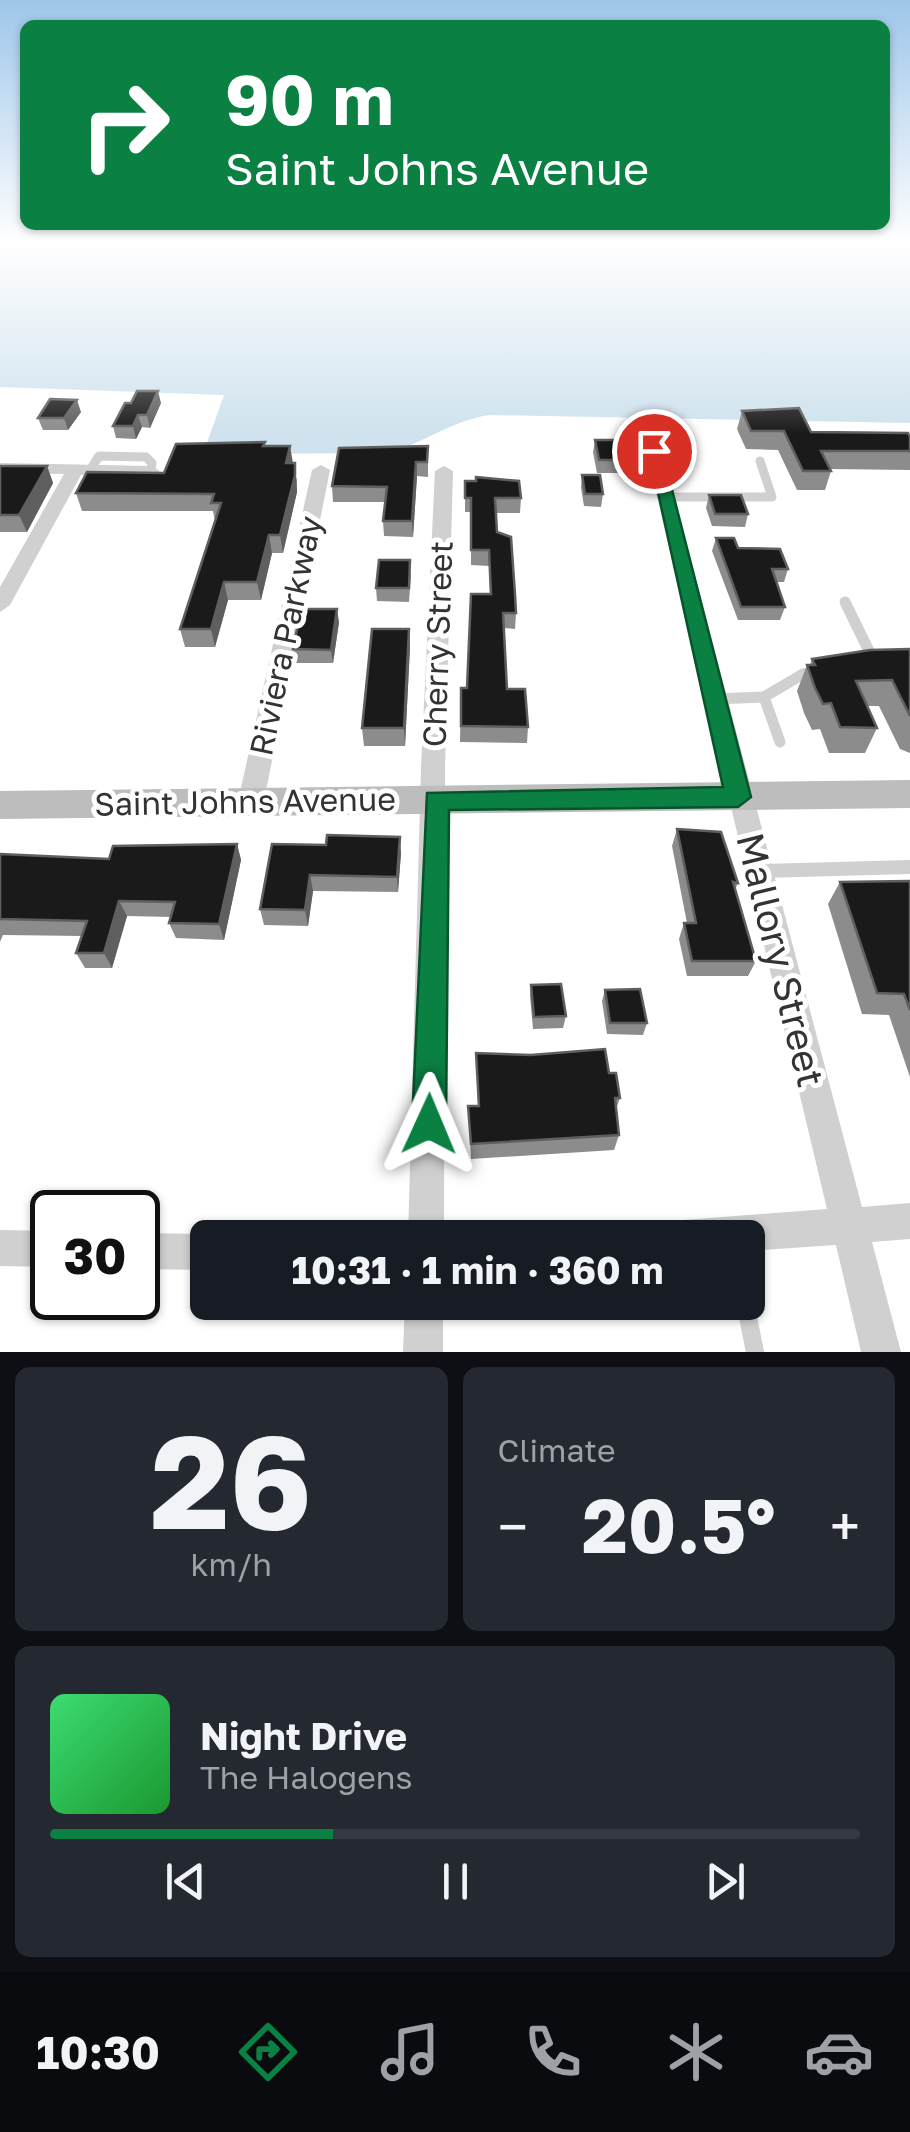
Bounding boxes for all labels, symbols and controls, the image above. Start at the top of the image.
text: 90 m [225,56,394,140]
icon: right [60,60,190,190]
text: Saint Johns Avenue [225,141,649,195]
pin [612,409,697,494]
icon: arrive [627,424,682,479]
street label: Riviera Parkway [241,512,329,759]
street label: Cherry Street [414,540,460,748]
street label: Saint Johns Avenue [94,779,396,823]
street label: Mallory Street [728,828,835,1091]
position arrow [377,1072,481,1176]
speed limit sign: 30 [30,1190,160,1320]
text: 10:31 · 1 min · 360 m [292,1247,663,1292]
text: 26 [150,1402,312,1558]
text: Climate [498,1431,616,1469]
text: 20.5° [582,1479,776,1570]
text: − [498,1493,528,1559]
text: + [830,1493,860,1559]
text: km/h [191,1545,272,1583]
text: Night Drive [200,1713,407,1758]
text: The Halogens [200,1758,412,1796]
icon: previous [158,1854,213,1909]
icon: pause [428,1854,483,1909]
icon: next [698,1854,753,1909]
icon: directions [233,2017,303,2087]
icon: music [375,2017,445,2087]
icon: phone [518,2017,588,2087]
icon: climate [661,2017,731,2087]
icon: car [804,2017,874,2087]
text: 10:30 [36,2025,160,2079]

